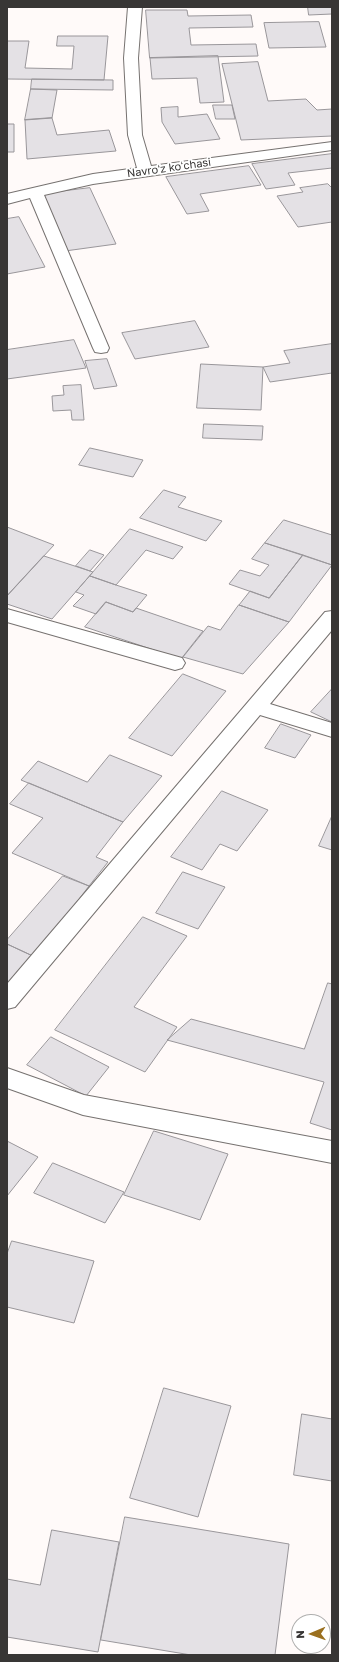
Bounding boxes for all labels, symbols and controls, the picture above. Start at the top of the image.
street label: Navroʻz koʻchasi [126,156,212,180]
north arrow [291,1614,331,1654]
text: N [293,1630,306,1639]

